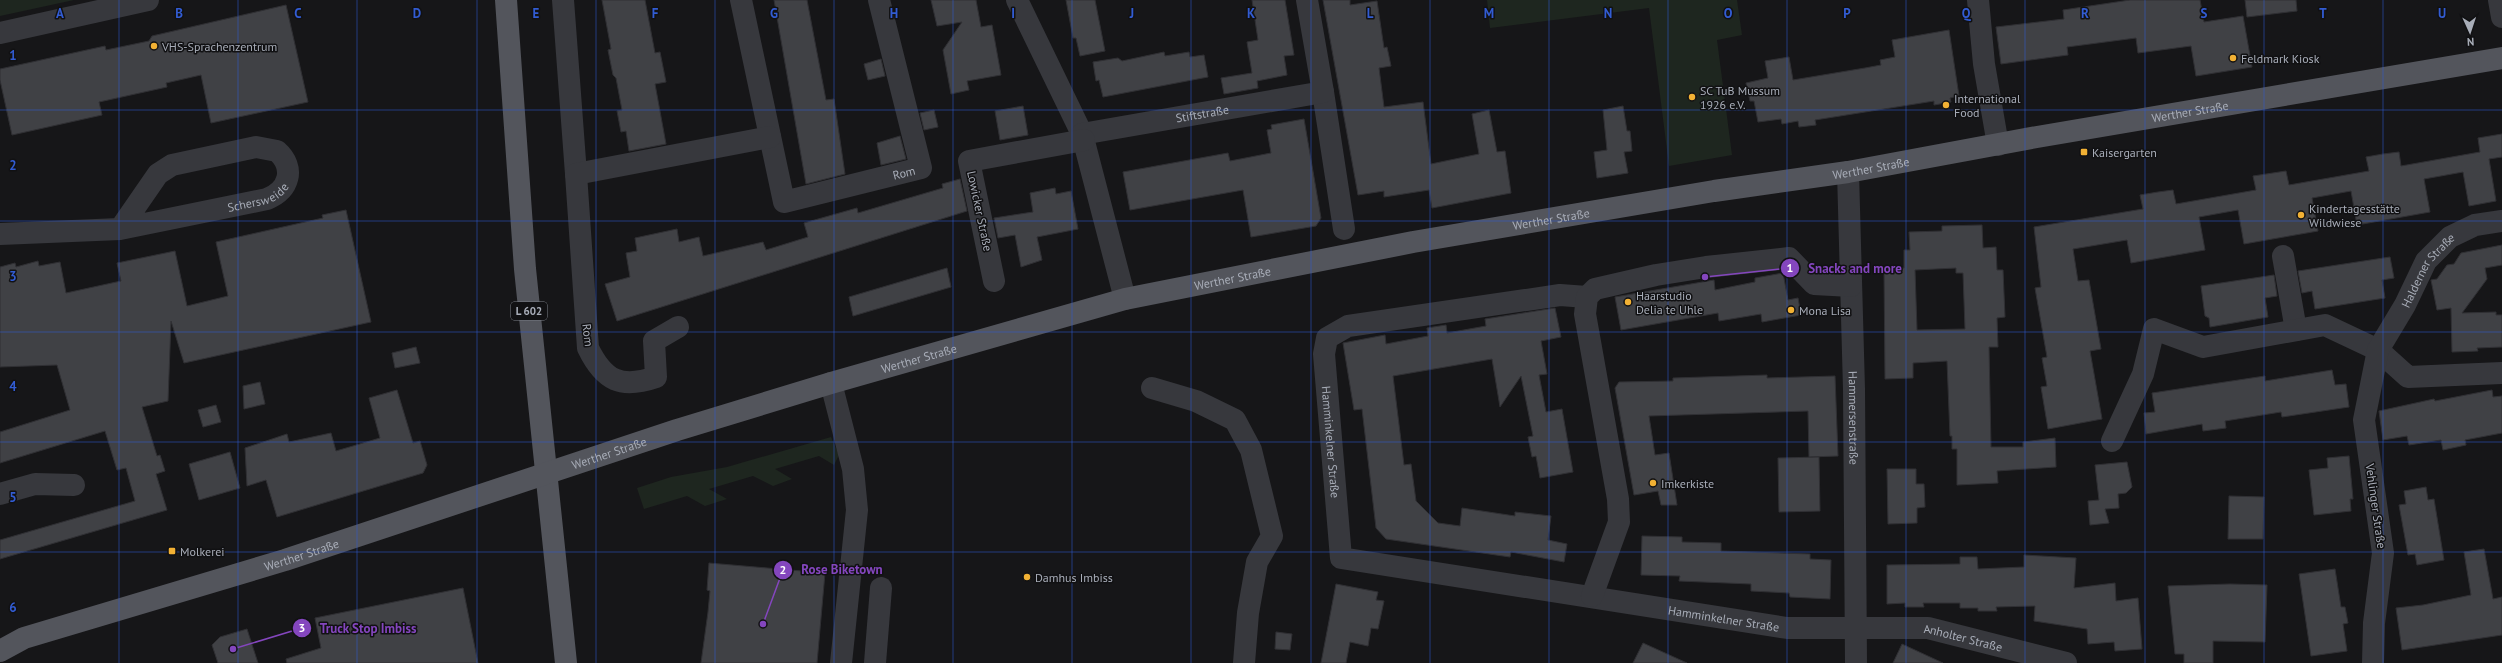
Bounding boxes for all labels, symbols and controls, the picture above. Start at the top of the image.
text: A [56,5,64,22]
text: B [175,5,183,22]
text: C [294,5,302,22]
text: D [413,5,421,22]
text: E [533,5,540,22]
text: F [652,5,659,22]
text: G [770,5,778,22]
text: H [890,5,898,22]
text: I [1011,5,1015,22]
text: J [1129,5,1134,22]
text: K [1247,5,1255,22]
text: L [1367,5,1374,22]
text: M [1484,5,1494,22]
text: N [1604,5,1612,22]
text: O [1724,5,1733,22]
text: P [1843,5,1851,22]
text: Q [1962,5,1972,22]
text: R [2081,5,2089,22]
text: S [2201,5,2208,22]
text: T [2319,5,2327,22]
text: U [2438,5,2446,22]
north arrow [2450,12,2490,52]
text: N [2467,35,2475,49]
place label: VHS-Sprachenzentrum [161,39,277,54]
marker: VHS-Sprachenzentrum [149,41,159,51]
text: 1 [9,47,17,64]
place label: Feldmark Kiosk [2241,51,2320,66]
marker: Feldmark Kiosk [2228,53,2238,63]
place label: SC TuB Mussum 1926 e.V. [1700,83,1780,112]
place label: International Food [1954,91,2021,120]
marker: SC TuB Mussum 1926 e.V. [1687,92,1697,102]
street label: Werther Straße [2150,97,2230,125]
marker: International Food [1941,100,1951,110]
street label: Stiftstraße [1174,101,1230,125]
place label: Kaisergarten [2092,145,2157,160]
marker: Kaisergarten [2079,147,2089,157]
street label: Werther Straße [1832,153,1911,182]
text: 2 [9,157,17,174]
street label: Rom [891,162,917,182]
street label: Lowicker Straße [964,169,996,253]
street label: Schersweide [226,180,291,214]
place label: Kindertagesstätte Wildwiese [2309,201,2400,230]
street label: Werther Straße [1511,205,1591,233]
marker: Kindertagesstätte Wildwiese [2296,210,2306,220]
street label: Halderner Straße [2397,229,2456,310]
callout: Snacks and more [1780,255,1910,280]
text: 1 [1787,260,1793,275]
text: Snacks and more [1808,260,1902,277]
street label: Werther Straße [1193,263,1272,293]
text: 3 [9,268,17,285]
place label: Haarstudio Delia te Uhle [1636,288,1703,317]
marker: Haarstudio Delia te Uhle [1623,297,1633,307]
road number: L 602 [511,302,547,320]
place label: Mona Lisa [1799,303,1851,318]
marker: Mona Lisa [1786,305,1796,315]
street label: Rom [579,323,597,347]
street label: Werther Straße [879,340,958,376]
street label: Hammersenstraße [1846,371,1862,465]
text: 4 [9,378,17,395]
street label: Hamminkelner Straße [1319,385,1343,498]
street label: Werther Straße [570,433,648,472]
street label: Vehlinger Straße [2362,462,2389,549]
place label: Imkerkiste [1661,476,1714,491]
marker: Imkerkiste [1648,478,1658,488]
text: 5 [9,489,17,506]
street label: Werther Straße [262,535,341,573]
place label: Molkerei [180,544,225,559]
marker: Molkerei [167,546,177,556]
callout: Rose Biketown [773,557,891,582]
text: Rose Biketown [801,561,883,578]
text: 2 [780,562,786,577]
place label: Damhus Imbiss [1035,570,1113,585]
marker: Damhus Imbiss [1022,572,1032,582]
text: 6 [9,599,17,616]
street label: Hamminkelner Straße [1667,602,1780,634]
callout: Truck Stop Imbiss [292,616,425,641]
text: 3 [299,620,305,635]
text: Truck Stop Imbiss [320,620,417,637]
street label: Anholter Straße [1923,621,2004,654]

